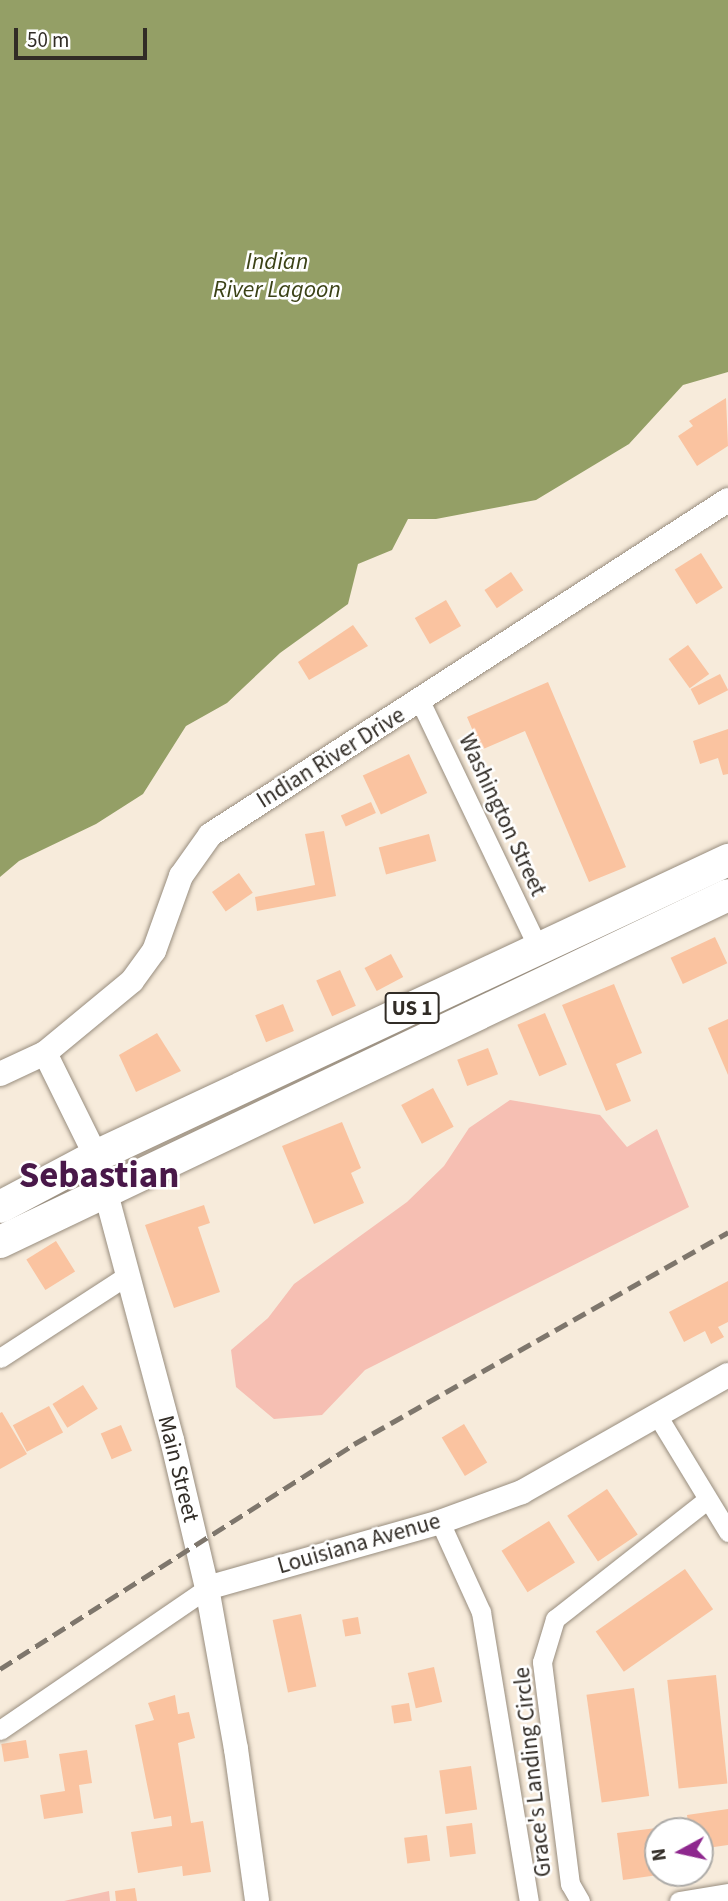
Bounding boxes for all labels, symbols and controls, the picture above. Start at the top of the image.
scale bar [18,14,150,58]
text: 50 m [27,25,69,55]
water label: Indian River Lagoon [213,248,341,304]
street label: Indian River Drive [252,702,410,814]
street label: Washington Street [452,729,552,901]
road number: US 1 [384,990,440,1026]
district label: Sebastian [19,1154,179,1198]
street label: Main Street [151,1413,205,1525]
street label: Louisiana Avenue [274,1508,444,1580]
street label: Grace's Landing Circle [508,1666,558,1878]
north arrow [644,1817,714,1887]
text: N [645,1847,674,1863]

